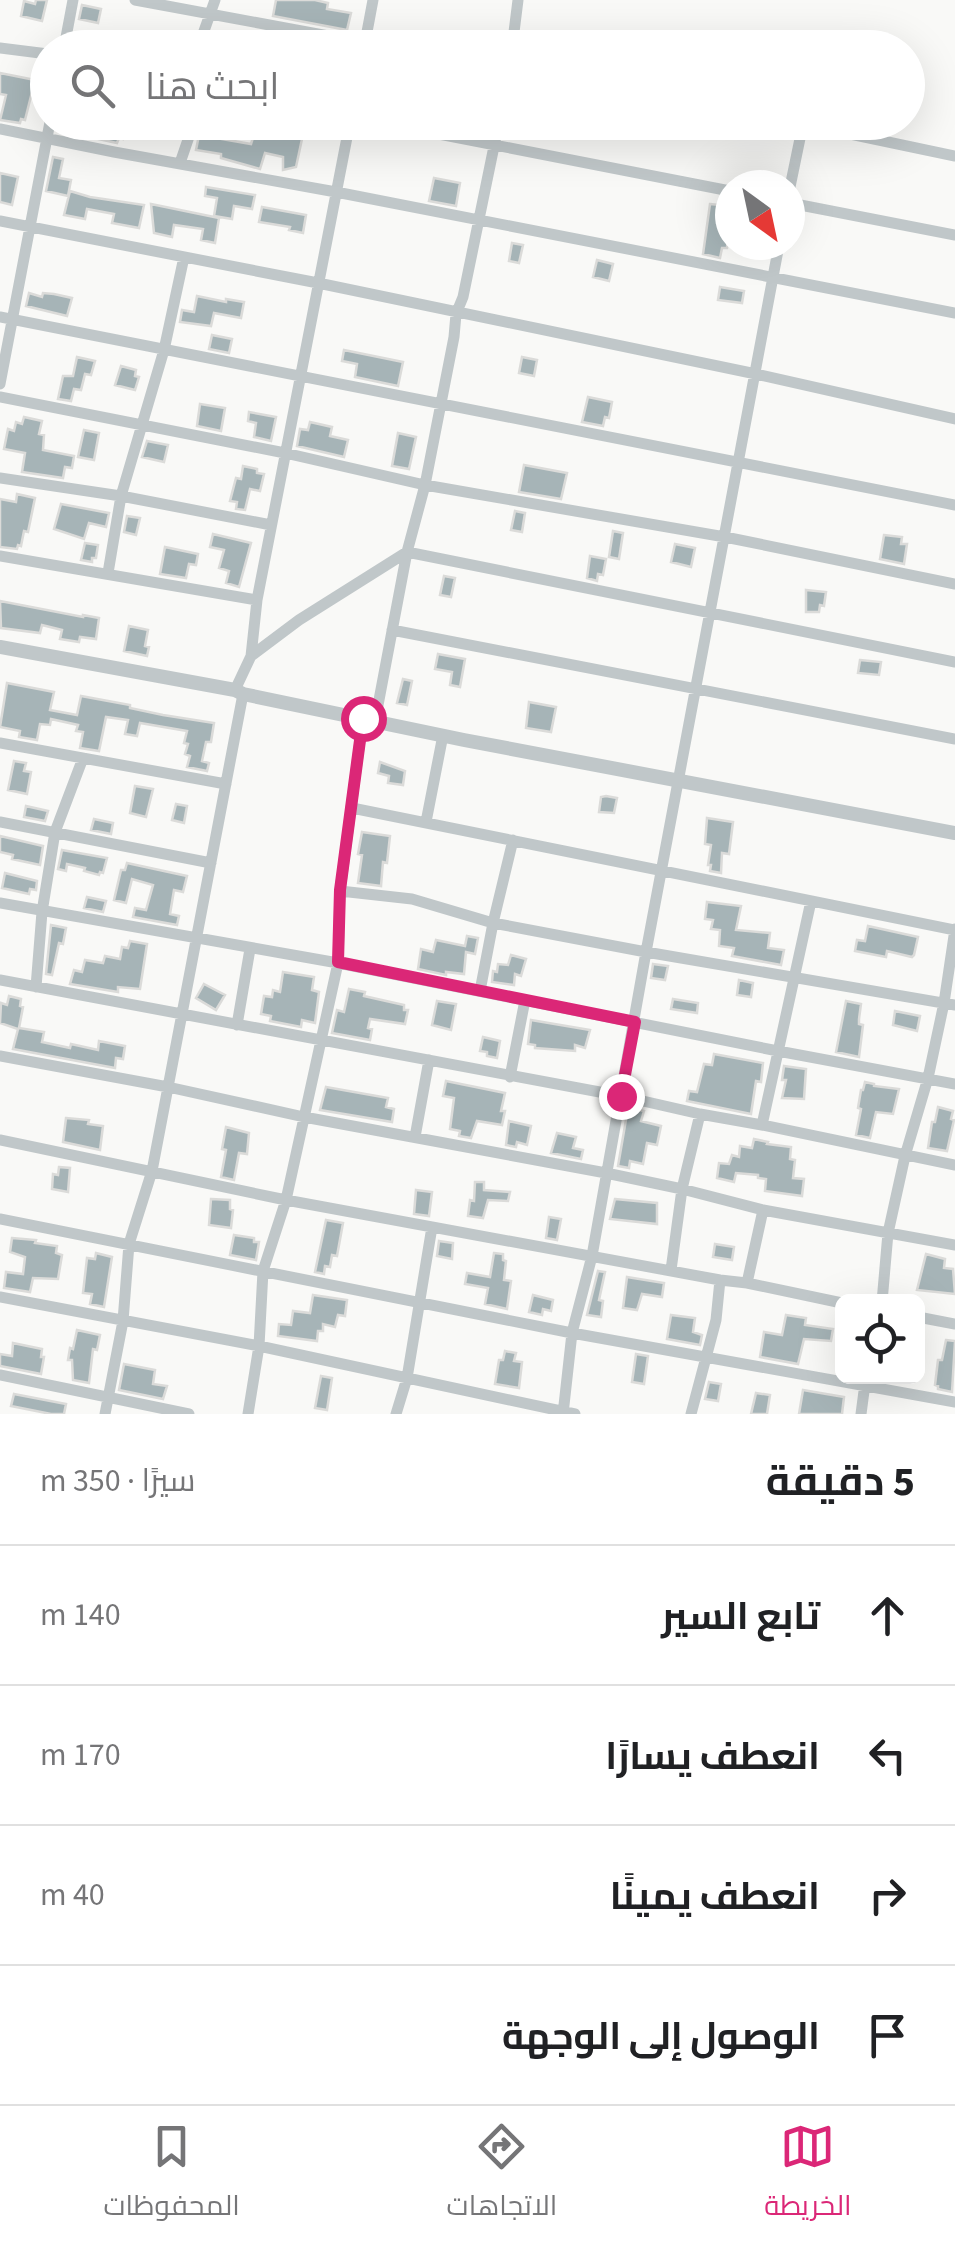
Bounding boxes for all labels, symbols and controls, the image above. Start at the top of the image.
search box [30,30,925,140]
icon: search [65,58,120,113]
text: ابحث هنا [145,60,280,114]
north arrow [715,170,805,260]
route start [341,696,387,742]
route end [599,1074,645,1120]
map controls [835,1294,925,1384]
button: locate [835,1294,925,1384]
text: 5 دقيقة [766,1452,915,1512]
text: سيرًا · 350 m [40,1458,196,1504]
icon: ahead [860,1588,915,1643]
text: تابع السير [661,1590,820,1644]
text: 140 m [40,1592,121,1638]
icon: left [860,1728,915,1783]
text: انعطف يسارًا [605,1730,820,1784]
text: 170 m [40,1732,121,1778]
icon: right [860,1868,915,1923]
text: انعطف يمينًا [610,1870,820,1924]
text: 40 m [40,1872,105,1918]
icon: arrive [860,2008,915,2063]
text: الوصول إلى الوجهة [502,2010,820,2064]
tab: المحفوظات [103,2119,240,2231]
tab: الاتجاهات [447,2119,557,2231]
tab: الخريطة [764,2119,852,2231]

